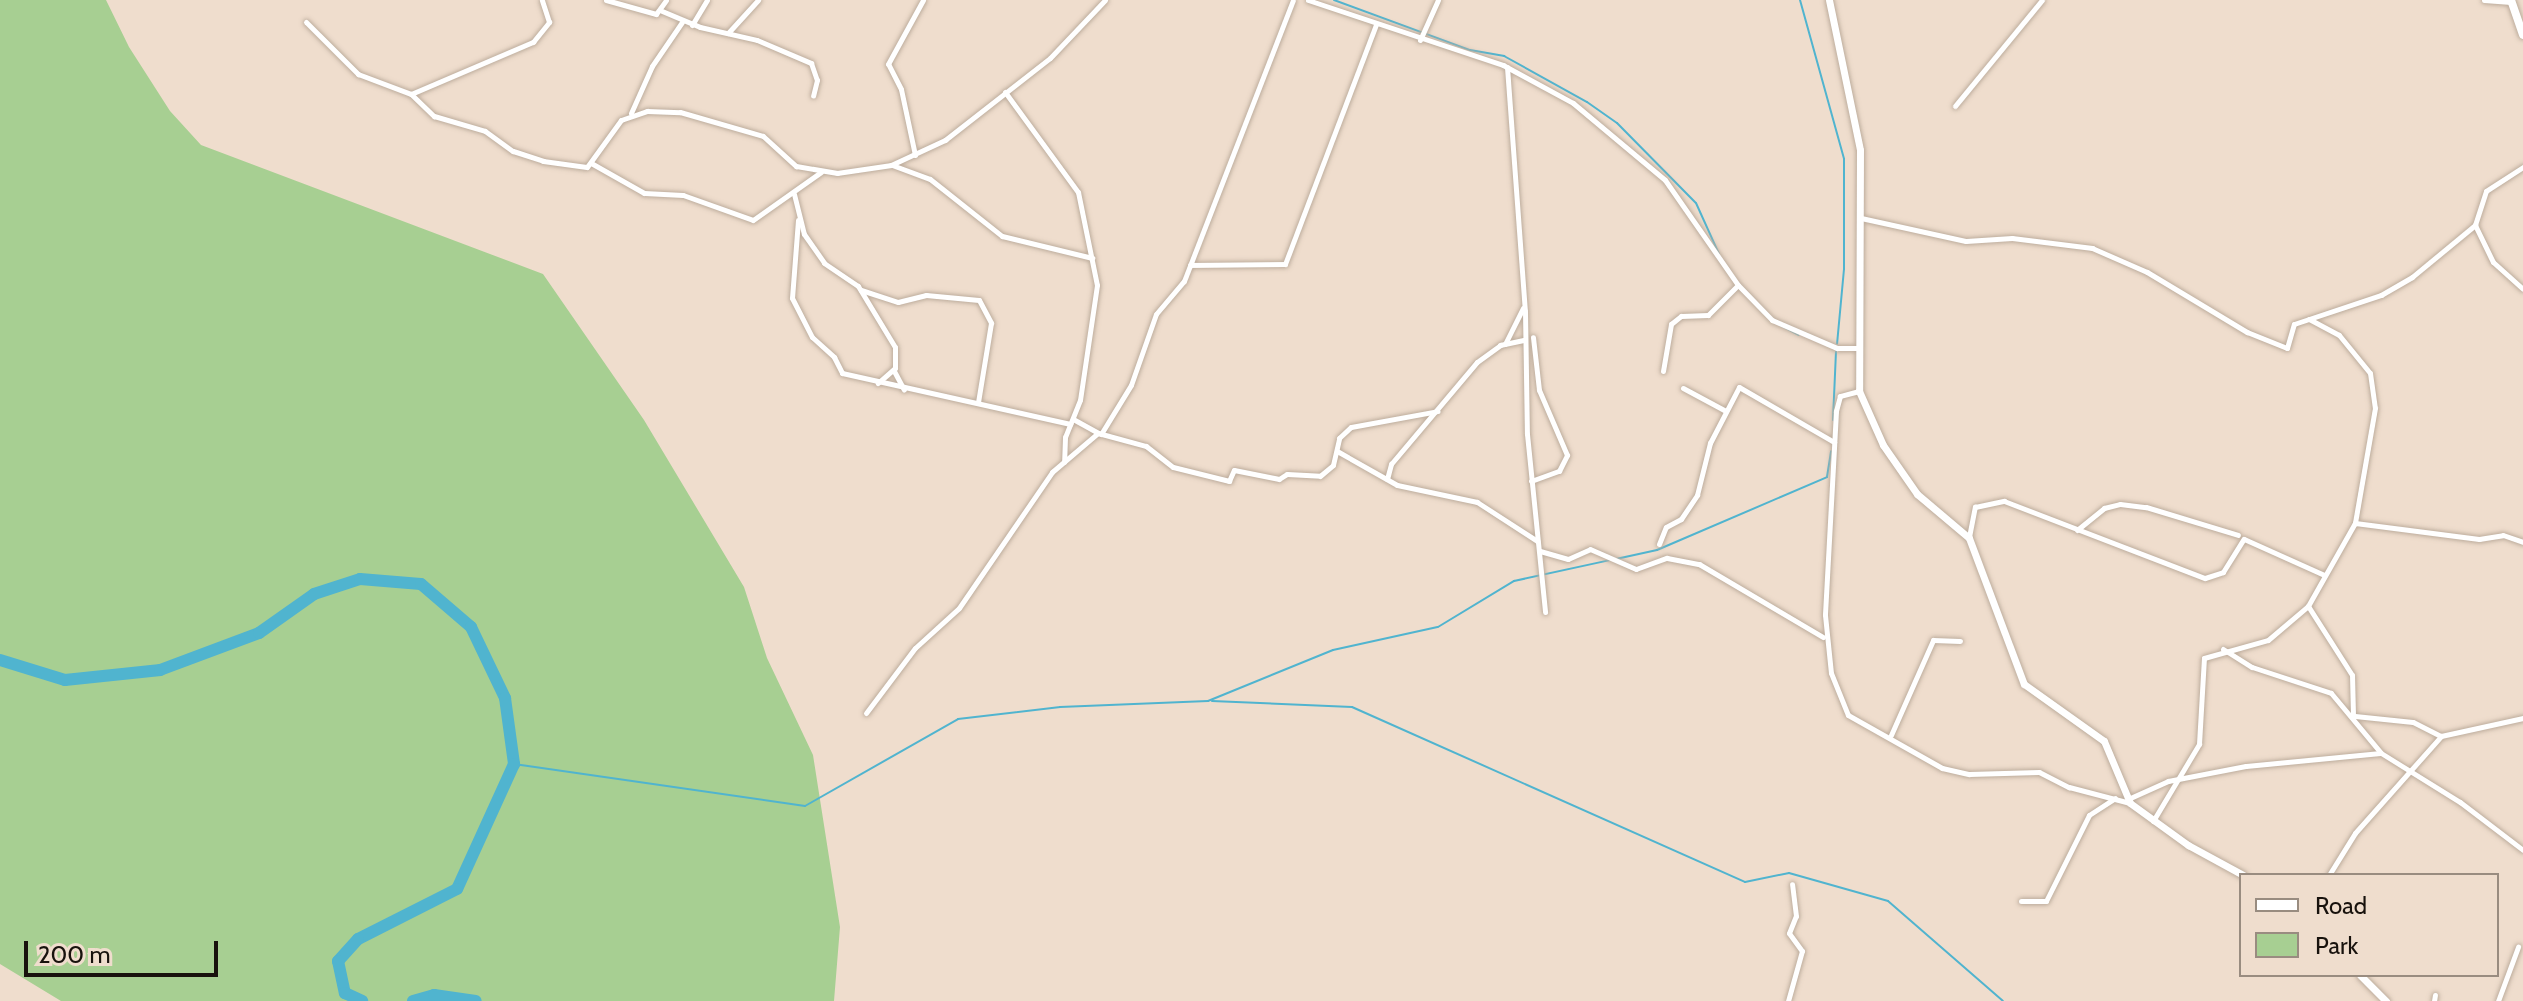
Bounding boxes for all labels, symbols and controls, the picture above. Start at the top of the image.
legend [2239,873,2499,977]
text: Road [2315,891,2367,920]
scale bar [28,925,222,975]
text: Park [2315,931,2358,960]
text: 200 m [38,940,111,969]

